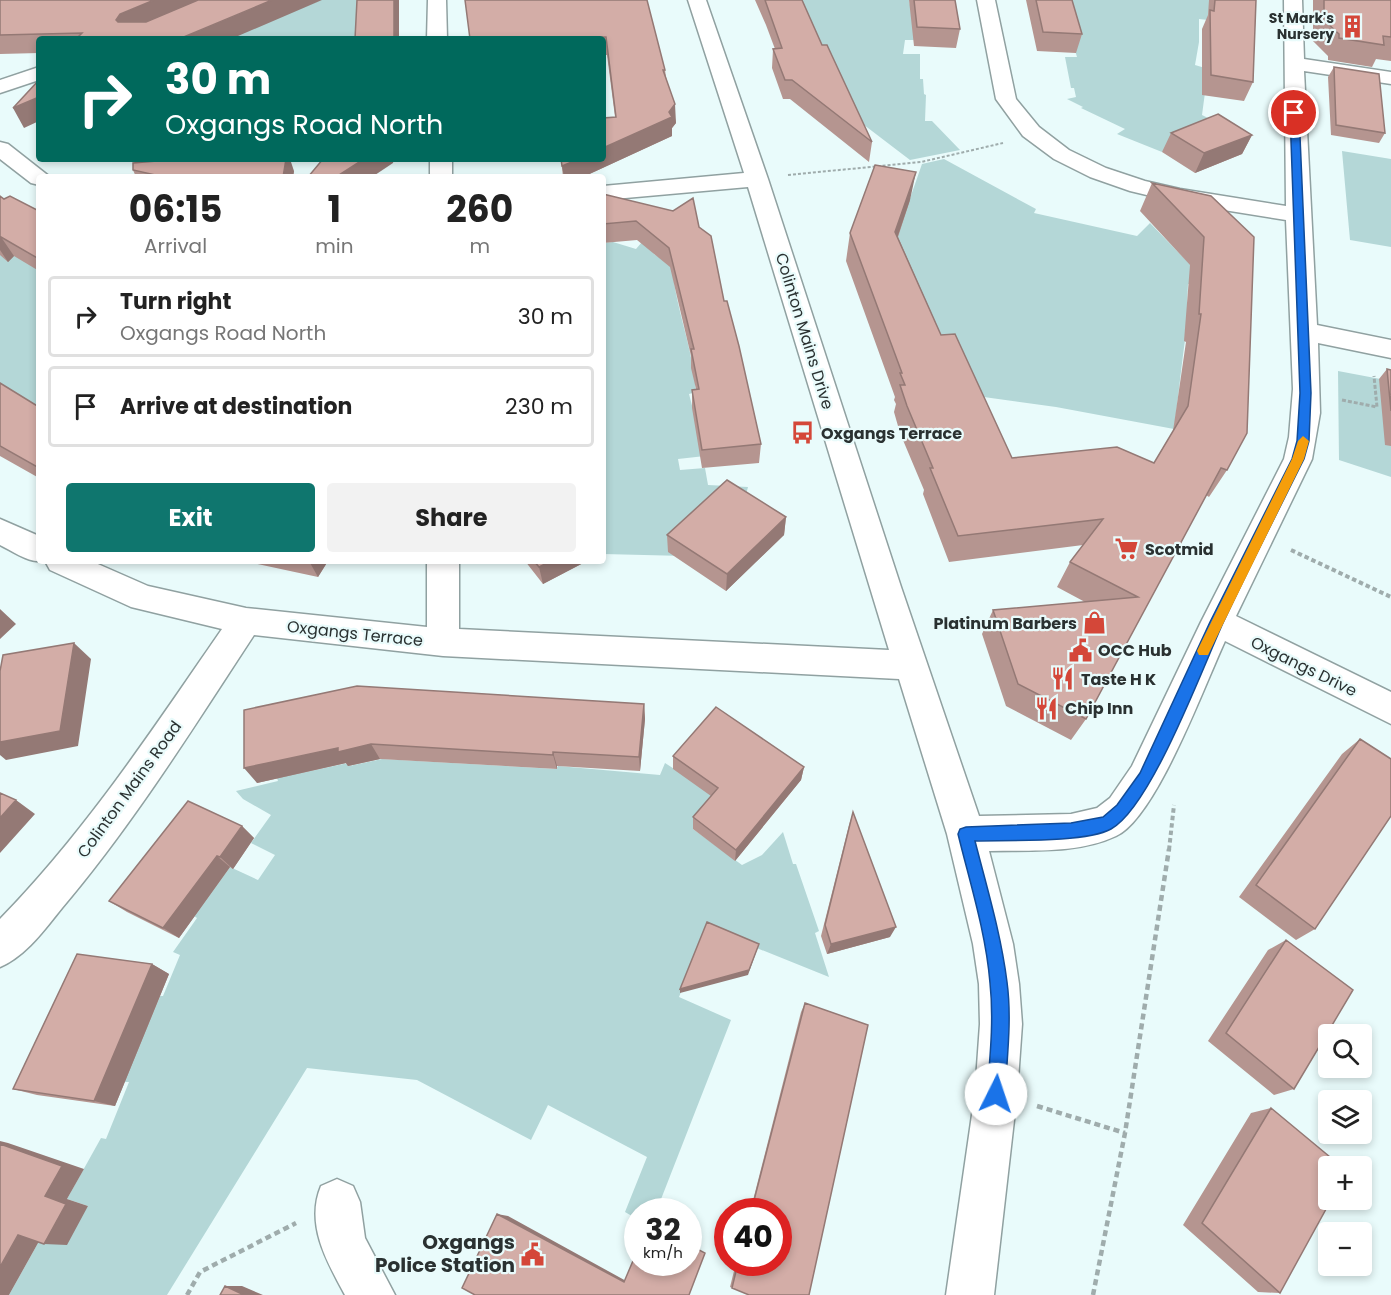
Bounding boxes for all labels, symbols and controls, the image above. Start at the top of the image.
place label: St Mark's Nursery [1269,8,1334,44]
building icon: St Mark's Nursery [1339,13,1365,39]
text: 30 m [165,50,271,109]
icon: right [66,60,144,138]
pin [1268,87,1319,138]
icon: arrive [1277,96,1310,129]
text: Oxgangs Road North [165,106,443,143]
text: 06:15 [129,184,222,235]
text: 1 [328,184,341,235]
text: 260 [446,184,513,235]
text: Arrival [144,232,207,260]
text: min [315,232,353,260]
text: m [469,232,490,260]
street label: Colinton Mains Drive [770,250,839,412]
text: Turn right [120,286,231,317]
icon: right [69,300,102,333]
text: 30 m [518,301,573,332]
text: Oxgangs Road North [120,319,326,347]
icon: arrive [69,390,102,423]
text: Arrive at destination [120,391,352,422]
text: 230 m [505,391,573,422]
bus stop icon: Oxgangs Terrace [790,420,816,446]
place label: Oxgangs Terrace [821,422,962,445]
button: Exit [66,483,315,552]
button: Share [327,483,576,552]
supermarket icon: Scotmid [1114,536,1140,562]
place label: Scotmid [1145,538,1214,561]
shop icon: Platinum Barbers [1082,610,1108,636]
place label: Platinum Barbers [934,612,1077,635]
street label: Oxgangs Terrace [286,615,424,652]
street label: Oxgangs Drive [1247,631,1361,702]
public building icon: OCC Hub [1067,637,1093,663]
place label: OCC Hub [1098,639,1172,662]
restaurant icon: Taste H K [1050,666,1076,692]
place label: Taste H K [1081,668,1156,691]
restaurant icon: Chip Inn [1034,695,1060,721]
place label: Chip Inn [1065,697,1133,720]
street label: Colinton Mains Road [72,716,187,863]
map controls [1318,1024,1372,1276]
button: search [1318,1024,1372,1078]
position arrow [964,1062,1028,1126]
button: layers [1318,1090,1372,1144]
button: + [1318,1156,1372,1210]
speed limit sign: 40 [714,1198,792,1276]
text: 32 [645,1208,681,1251]
button: − [1318,1222,1372,1276]
place label: Oxgangs Police Station [375,1228,515,1279]
public building icon: Oxgangs Police Station [520,1241,546,1267]
text: km/h [643,1242,683,1263]

